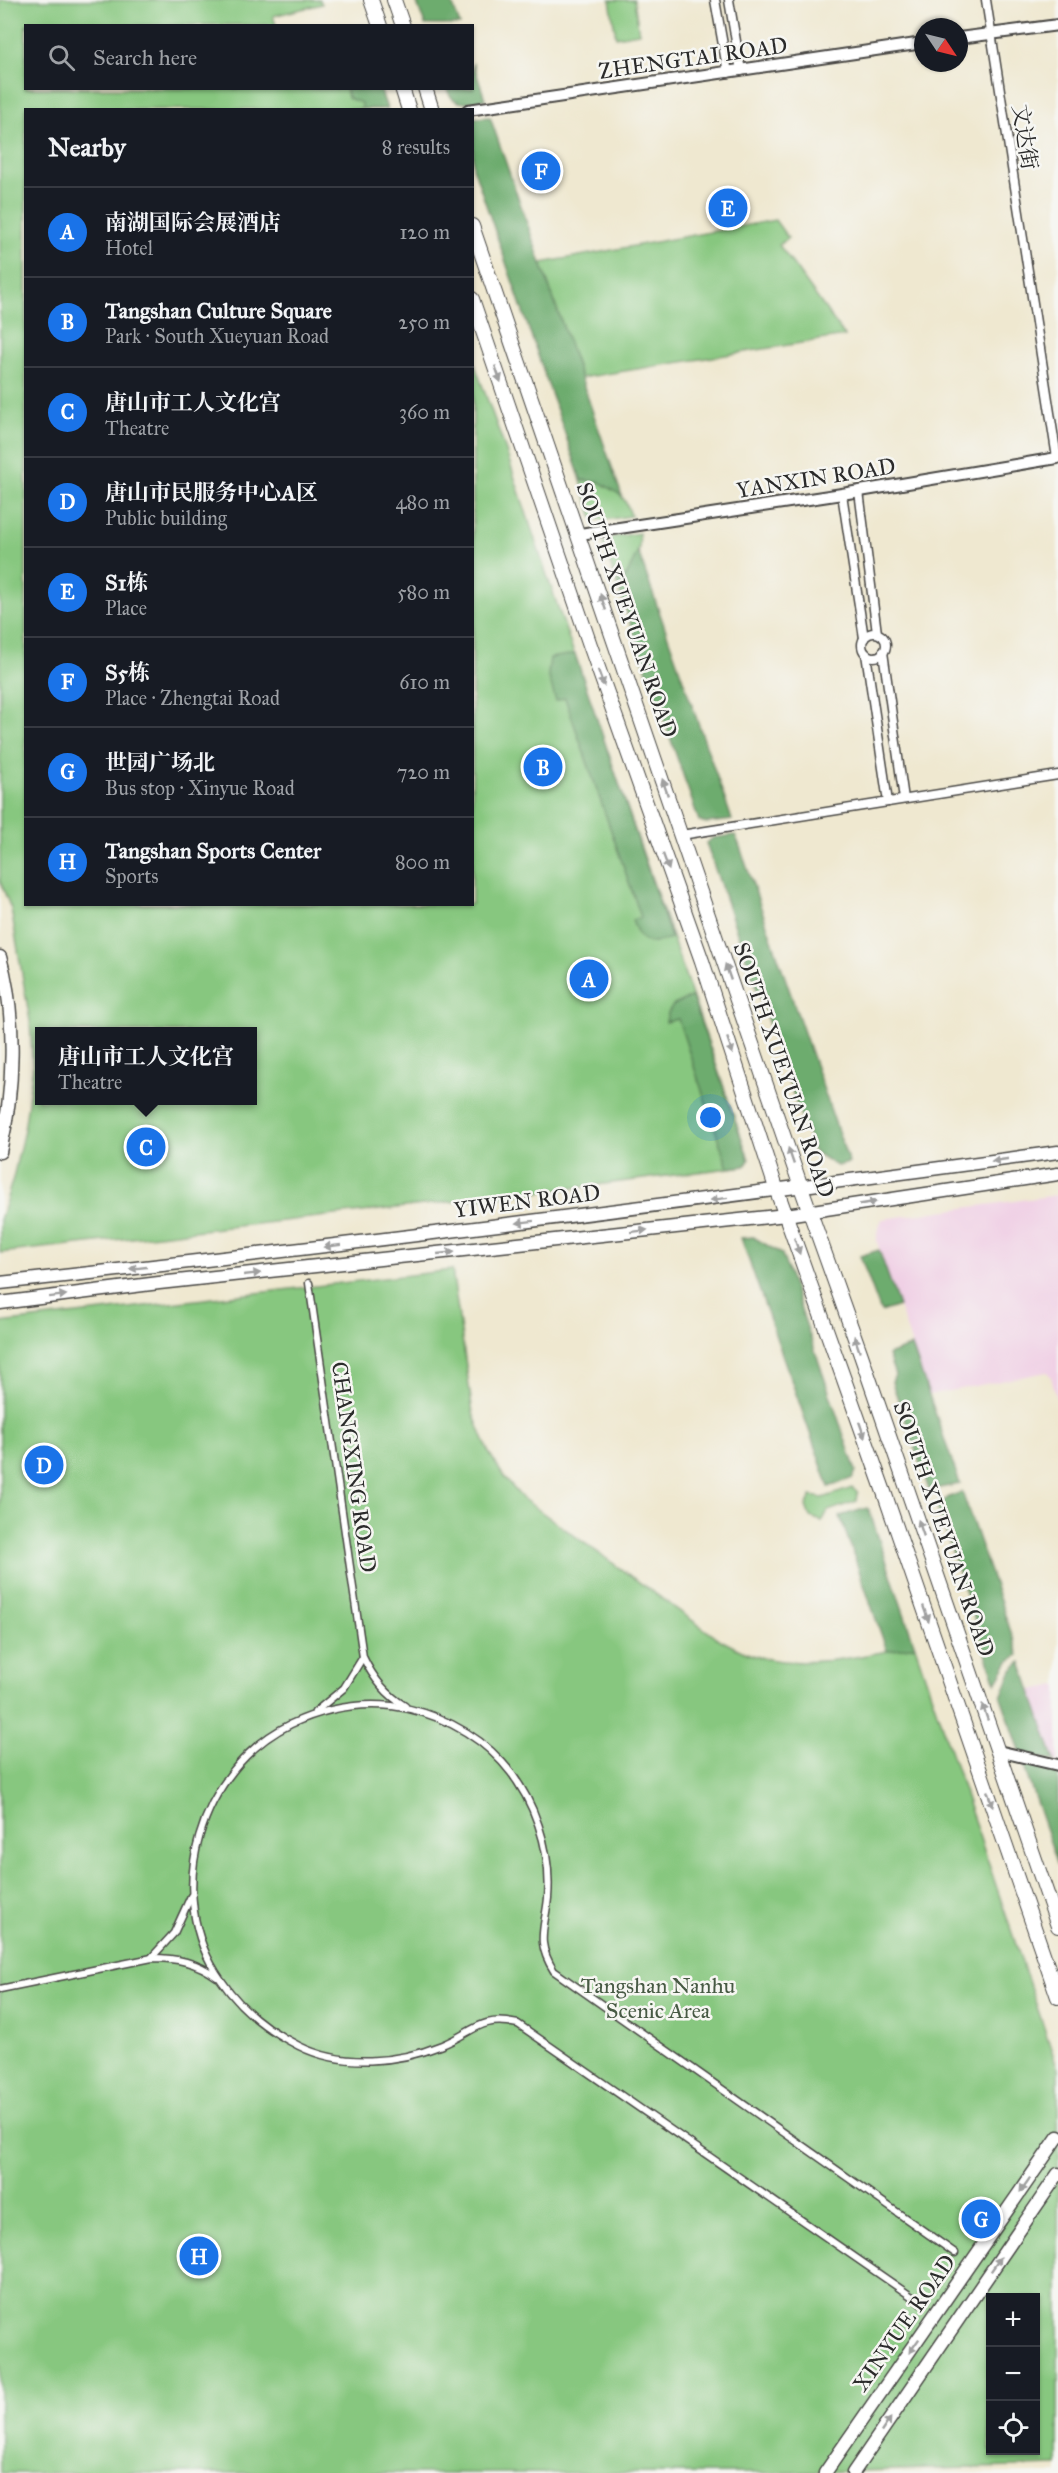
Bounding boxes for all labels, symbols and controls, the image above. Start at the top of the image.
north arrow [914,18,968,72]
search box [24,24,474,90]
street label: ZHENGTAI ROAD [597,31,789,85]
icon: search [45,41,78,74]
text: Search here [93,44,197,71]
street label: 文达街 [1007,102,1043,172]
text: Nearby [48,131,126,163]
text: 8 results [382,135,450,159]
pin: F [522,148,560,194]
pin: E [708,186,748,230]
text: 南湖国际会展酒店 [105,209,281,236]
text: A [61,220,74,244]
text: 120 m [399,220,450,244]
text: Hotel [105,236,153,260]
text: Tangshan Culture Square [105,297,332,324]
text: B [61,310,74,334]
text: 250 m [398,310,450,334]
text: Park · South Xueyuan Road [105,324,329,348]
one-way arrow [494,365,503,383]
text: 唐山市工人文化宫 [105,389,281,416]
text: C [61,400,74,424]
text: 360 m [399,400,450,424]
text: Theatre [105,416,169,440]
street label: YANXIN ROAD [735,452,897,504]
text: 唐山市民服务中心A区 [105,479,318,506]
street label: SOUTH XUEYUAN ROAD [571,479,683,741]
text: D [60,490,75,514]
text: 480 m [395,490,450,514]
text: Public building [105,506,227,530]
text: S1栋 [105,569,148,596]
text: E [60,580,75,604]
text: 580 m [397,580,450,604]
one-way arrow [597,593,607,611]
text: Place [105,596,147,620]
text: S5栋 [105,659,150,686]
one-way arrow [597,669,607,687]
text: F [61,670,74,694]
text: 610 m [399,670,450,694]
text: Place · Zhengtai Road [105,686,280,710]
pin: B [524,744,562,789]
text: 世园广场北 [105,749,215,776]
text: G [60,760,75,784]
text: 720 m [397,760,450,784]
text: Bus stop · Xinyue Road [105,776,295,800]
one-way arrow [660,778,670,796]
text: Tangshan Sports Center [105,837,321,864]
text: H [59,850,76,874]
text: 800 m [395,850,450,874]
one-way arrow [662,853,672,871]
text: Sports [105,864,159,888]
street label: SOUTH XUEYUAN ROAD [728,939,840,1201]
pin: A [570,956,608,1002]
one-way arrow [723,963,732,981]
popup [35,1027,257,1105]
one-way arrow [725,1037,735,1055]
text: 唐山市工人文化宫 [58,1043,234,1070]
text: Theatre [58,1070,122,1094]
your location [696,1103,725,1132]
pin: C [126,1124,166,1170]
one-way arrow [785,1147,795,1165]
one-way arrow [990,1155,1009,1164]
street label: YIWEN ROAD [452,1179,602,1223]
one-way arrow [709,1194,728,1203]
one-way arrow [859,1198,878,1207]
one-way arrow [516,1217,535,1227]
one-way arrow [630,1227,649,1236]
one-way arrow [792,1237,802,1255]
one-way arrow [322,1241,341,1251]
one-way arrow [436,1249,455,1258]
one-way arrow [129,1263,148,1273]
one-way arrow [242,1269,261,1279]
one-way arrow [49,1291,68,1301]
one-way arrow [852,1334,862,1352]
street label: CHANGXING ROAD [326,1360,382,1574]
street label: SOUTH XUEYUAN ROAD [888,1398,1000,1660]
one-way arrow [857,1421,867,1439]
pin: D [24,1442,63,1488]
one-way arrow [916,1519,926,1537]
one-way arrow [922,1605,932,1623]
one-way arrow [979,1703,989,1721]
one-way arrow [985,1790,995,1808]
park label: Tangshan Nanhu Scenic Area [581,1972,736,2024]
one-way arrow [1019,2177,1031,2193]
pin: G [962,2196,1000,2242]
pin: H [180,2234,218,2278]
street label: XINYUE ROAD [847,2249,961,2397]
one-way arrow [990,2256,1002,2272]
map controls [986,2293,1040,2455]
button: + [986,2293,1040,2347]
one-way arrow [908,2337,920,2353]
button: − [986,2347,1040,2401]
button: locate [986,2401,1040,2455]
one-way arrow [880,2417,892,2433]

